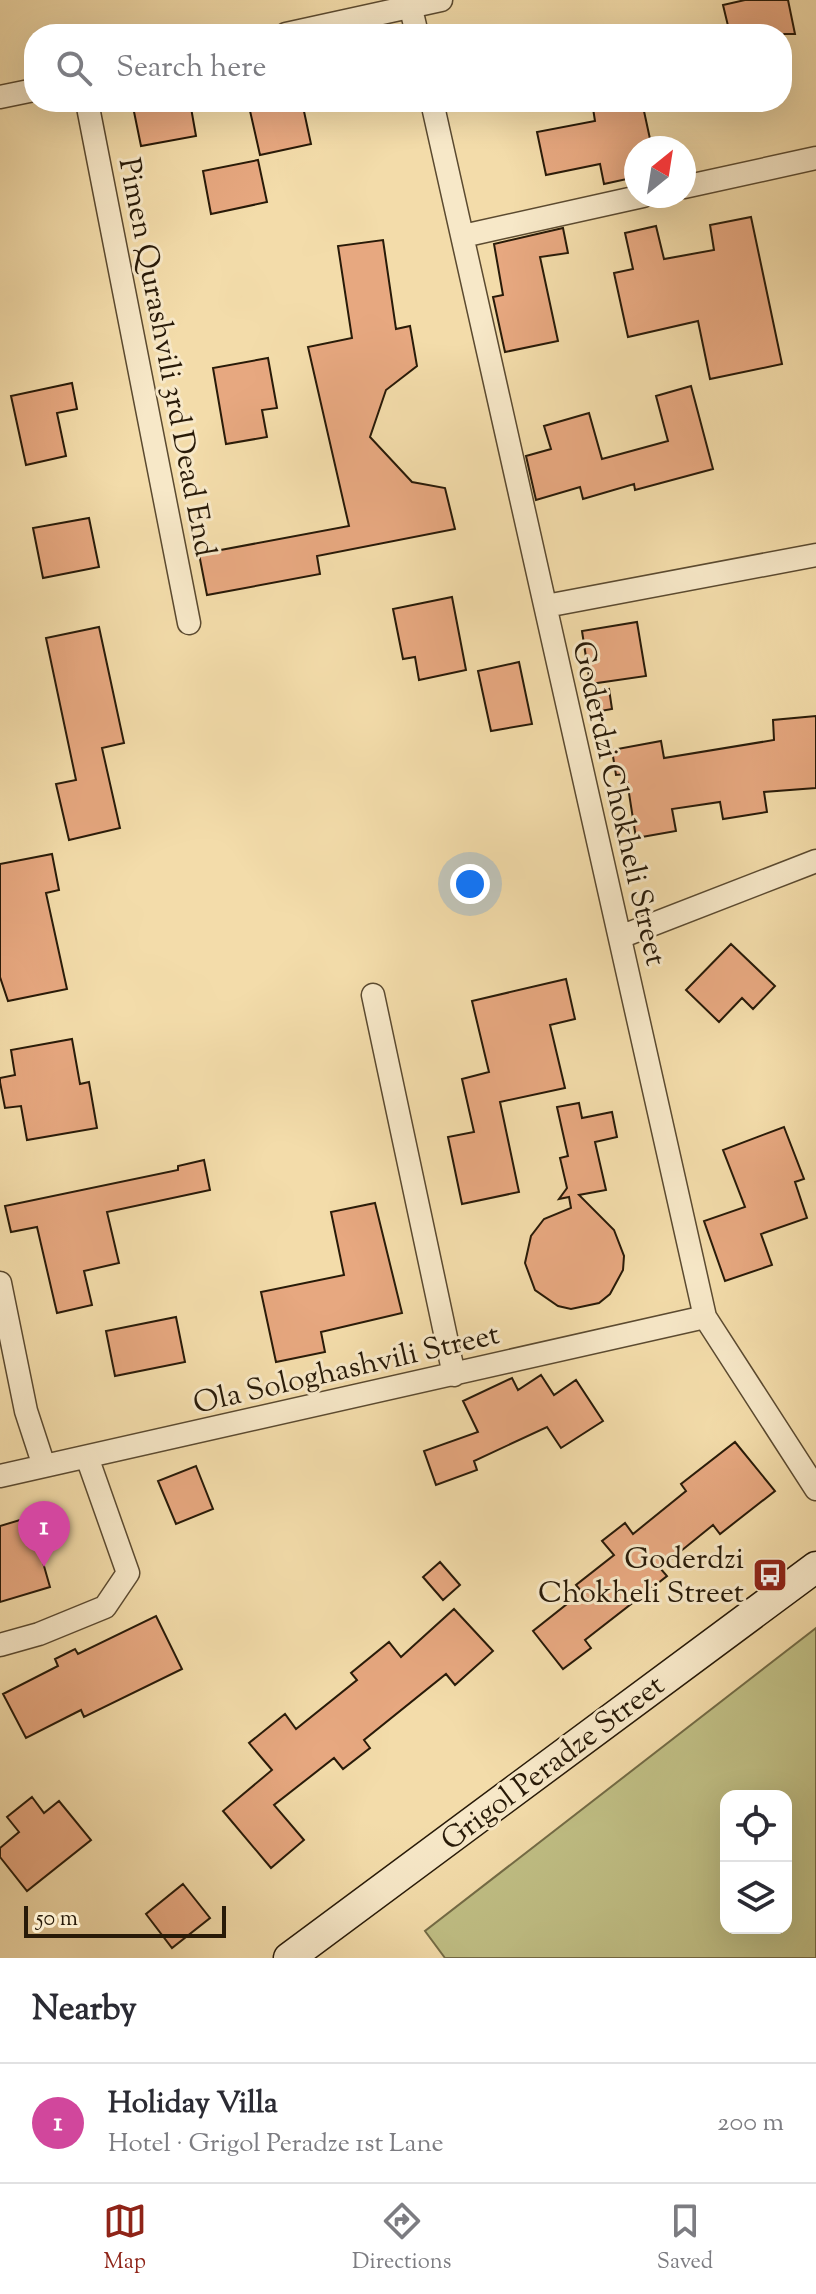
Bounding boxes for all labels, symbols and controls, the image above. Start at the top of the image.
search box [24,24,792,112]
icon: search [52,46,96,90]
text: Search here [116,47,266,90]
north arrow [624,136,696,208]
street label: Pimen Qurashvili 3rd Dead End [106,155,225,560]
street label: Goderdzi Chokheli Street [559,637,676,970]
your location [450,864,490,904]
street label: Ola Sologhashvili Street [189,1314,504,1427]
pin: 1 [18,1501,70,1567]
place label: Goderdzi Chokheli Street [538,1539,744,1616]
bus stop icon: Goderdzi Chokheli Street [751,1556,789,1594]
street label: Grigol Peradze Street [433,1666,674,1862]
map controls [720,1790,792,1934]
button: locate [720,1790,792,1862]
button: layers [720,1862,792,1934]
scale bar [24,1902,226,1938]
text: 50 m [36,1904,78,1936]
text: Nearby [32,1986,137,2035]
text: Holiday Villa [108,2083,278,2126]
text: 1 [54,2105,62,2142]
text: 200 m [717,2105,784,2142]
text: Hotel · Grigol Peradze 1st Lane [108,2126,444,2163]
tab: Map [103,2199,147,2279]
tab: Directions [352,2199,451,2279]
tab: Saved [657,2199,713,2279]

